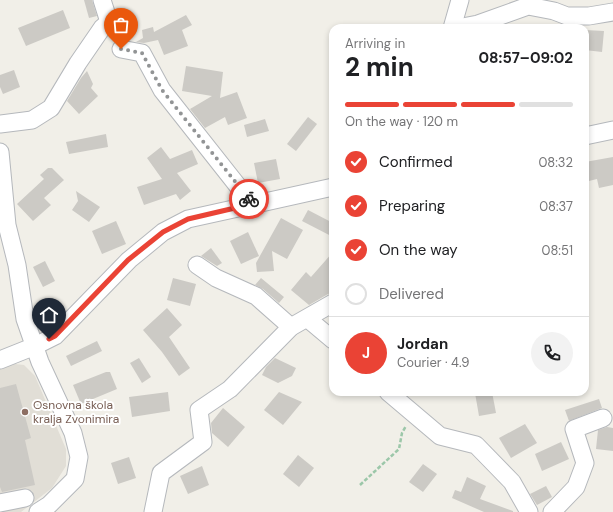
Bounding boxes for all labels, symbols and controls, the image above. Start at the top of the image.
pin [104,8,138,49]
icon: bag [110,14,132,36]
text: Arriving in [345,35,405,52]
text: 08:57–09:02 [479,48,573,68]
text: 2 min [345,50,414,84]
text: On the way · 120 m [345,113,458,130]
icon: check [345,151,367,173]
text: Confirmed [379,152,453,172]
text: 08:32 [538,154,573,171]
courier [229,179,269,219]
icon: bike [238,188,260,210]
icon: check [345,195,367,217]
text: Preparing [379,196,445,216]
text: 08:37 [539,198,573,215]
icon: check [345,239,367,261]
text: On the way [379,240,458,260]
text: 08:51 [542,242,573,259]
text: Delivered [379,284,444,304]
pin [32,298,66,339]
icon: home [38,304,60,326]
button: phone [531,332,573,374]
text: Jordan [397,334,448,354]
text: J [362,343,370,363]
text: Courier · 4.9 [397,354,469,371]
place label: Osnovna škola kralja Zvonimira [33,397,119,427]
marker: Osnovna škola kralja Zvonimira [20,407,30,417]

